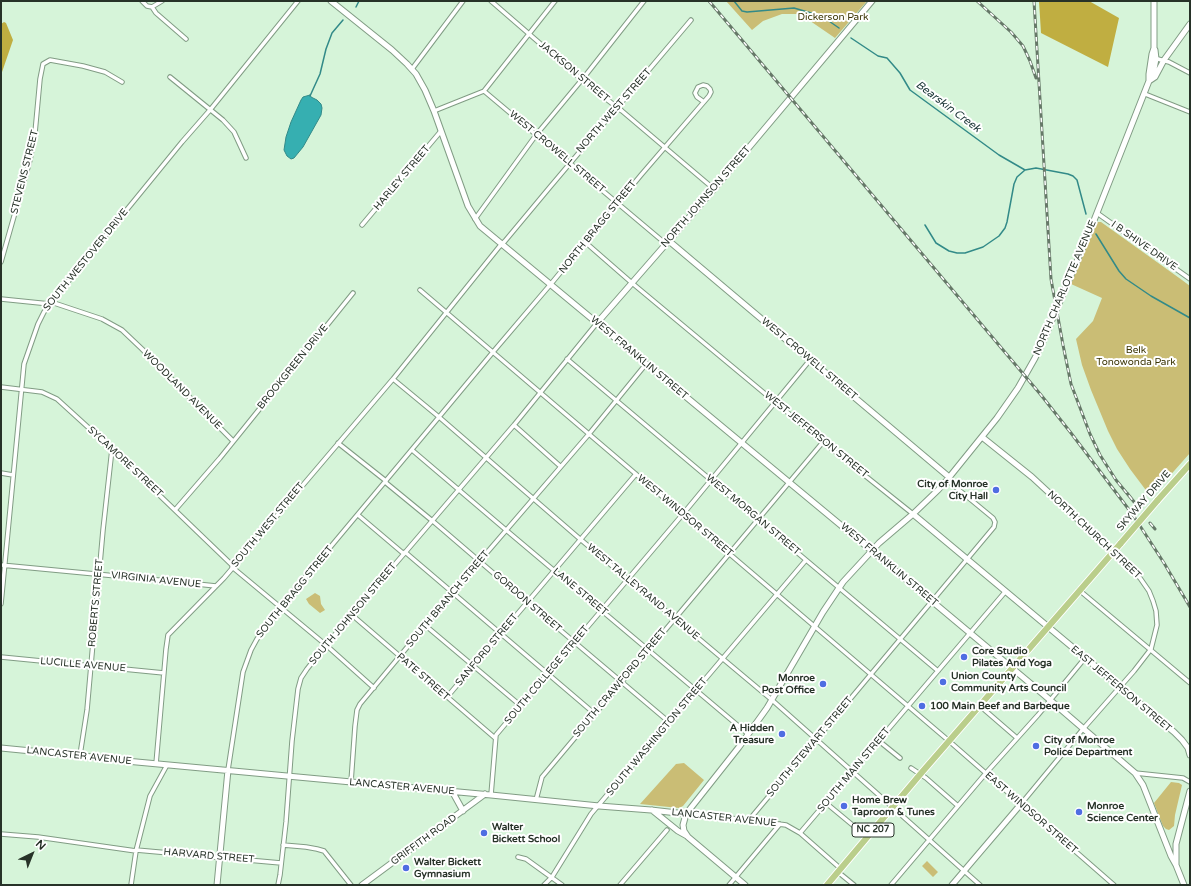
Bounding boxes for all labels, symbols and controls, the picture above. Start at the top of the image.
park label: Dickerson Park [797,11,869,23]
street label: JACKSON STREET [536,39,612,105]
street label: NORTH WEST STREET [574,66,654,156]
water label: Bearskin Creek [913,78,983,136]
street label: WEST CROWELL STREET [507,108,607,196]
street label: STEVENS STREET [9,129,41,215]
street label: HARLEY STREET [371,143,433,213]
street label: NORTH JOHNSON STREET [659,144,753,250]
street label: NORTH BRAGG STREET [557,178,639,276]
street label: SOUTH WESTOVER DRIVE [41,206,131,314]
street label: NORTH CHARLOTTE AVENUE [1031,219,1099,357]
street label: I B SHIVE DRIVE [1109,219,1179,273]
street label: WEST FRANKLIN STREET [588,314,690,402]
street label: WEST CROWELL STREET [759,315,859,403]
street label: BROOKGREEN DRIVE [255,322,331,412]
park label: Belk Tonowonda Park [1096,344,1176,368]
street label: WOODLAND AVENUE [140,348,224,432]
street label: WEST JEFFERSON STREET [762,389,870,481]
street label: SYCAMORE STREET [85,424,165,500]
street label: SKYWAY DRIVE [1115,468,1173,534]
street label: WEST WINDSOR STREET [635,472,735,560]
street label: WEST MORGAN STREET [703,472,803,558]
place label: City of Monroe City Hall [917,478,988,502]
street label: SOUTH WEST STREET [229,480,307,570]
marker: City of Monroe City Hall [991,485,1001,495]
street label: NORTH CHURCH STREET [1045,488,1143,582]
street label: WEST FRANKLIN STREET [838,521,940,609]
street label: WEST TALLEYRAND AVENUE [584,541,702,643]
street label: SOUTH BRAGG STREET [254,544,336,640]
street label: SOUTH BRANCH STREET [404,548,492,650]
street label: ROBERTS STREET [86,558,106,648]
street label: SOUTH JOHNSON STREET [307,561,399,667]
street label: LANE STREET [550,566,610,618]
street label: VIRGINIA AVENUE [110,569,202,591]
street label: GORDON STREET [490,569,564,635]
street label: SANFORD STREET [453,611,521,689]
street label: SOUTH COLLEGE STREET [502,623,592,727]
street label: SOUTH CRAWFORD STREET [571,626,669,740]
street label: EAST JEFFERSON STREET [1068,643,1174,735]
place label: Core Studio Pilates And Yoga [972,645,1052,668]
street label: PATE STREET [394,651,452,703]
marker: Core Studio Pilates And Yoga [959,652,969,662]
street label: LUCILLE AVENUE [40,655,126,675]
place label: Union County Community Arts Council [951,670,1066,694]
place label: Monroe Post Office [762,672,815,696]
street label: SOUTH WASHINGTON STREET [604,676,710,798]
marker: Union County Community Arts Council [938,677,948,687]
marker: Monroe Post Office [818,679,828,689]
street label: SOUTH STEWART STREET [764,694,856,800]
place label: 100 Main Beef and Barbeque [930,700,1070,712]
marker: 100 Main Beef and Barbeque [917,701,927,711]
place label: A Hidden Treasure [730,722,774,746]
street label: SOUTH MAIN STREET [815,725,893,815]
marker: A Hidden Treasure [777,729,787,739]
place label: City of Monroe Police Department [1044,734,1132,758]
marker: City of Monroe Police Department [1031,741,1041,751]
street label: LANCASTER AVENUE [26,745,132,767]
street label: EAST WINDSOR STREET [982,770,1080,856]
street label: LANCASTER AVENUE [349,776,455,798]
place label: Home Brew Taproom & Tunes [852,794,935,818]
place label: Monroe Science Center [1087,800,1158,824]
marker: Home Brew Taproom & Tunes [839,801,849,811]
street label: LANCASTER AVENUE [671,807,777,829]
marker: Monroe Science Center [1074,807,1084,817]
street label: GRIFFITH ROAD [389,812,459,868]
place label: Walter Bickett School [492,821,560,844]
road number: NC 207 [852,823,894,837]
marker: Walter Bickett School [479,828,489,838]
north arrow [12,834,52,874]
text: N [33,837,48,853]
street label: HARVARD STREET [163,846,255,866]
place label: Walter Bickett Gymnasium [414,856,481,880]
marker: Walter Bickett Gymnasium [401,863,411,873]

